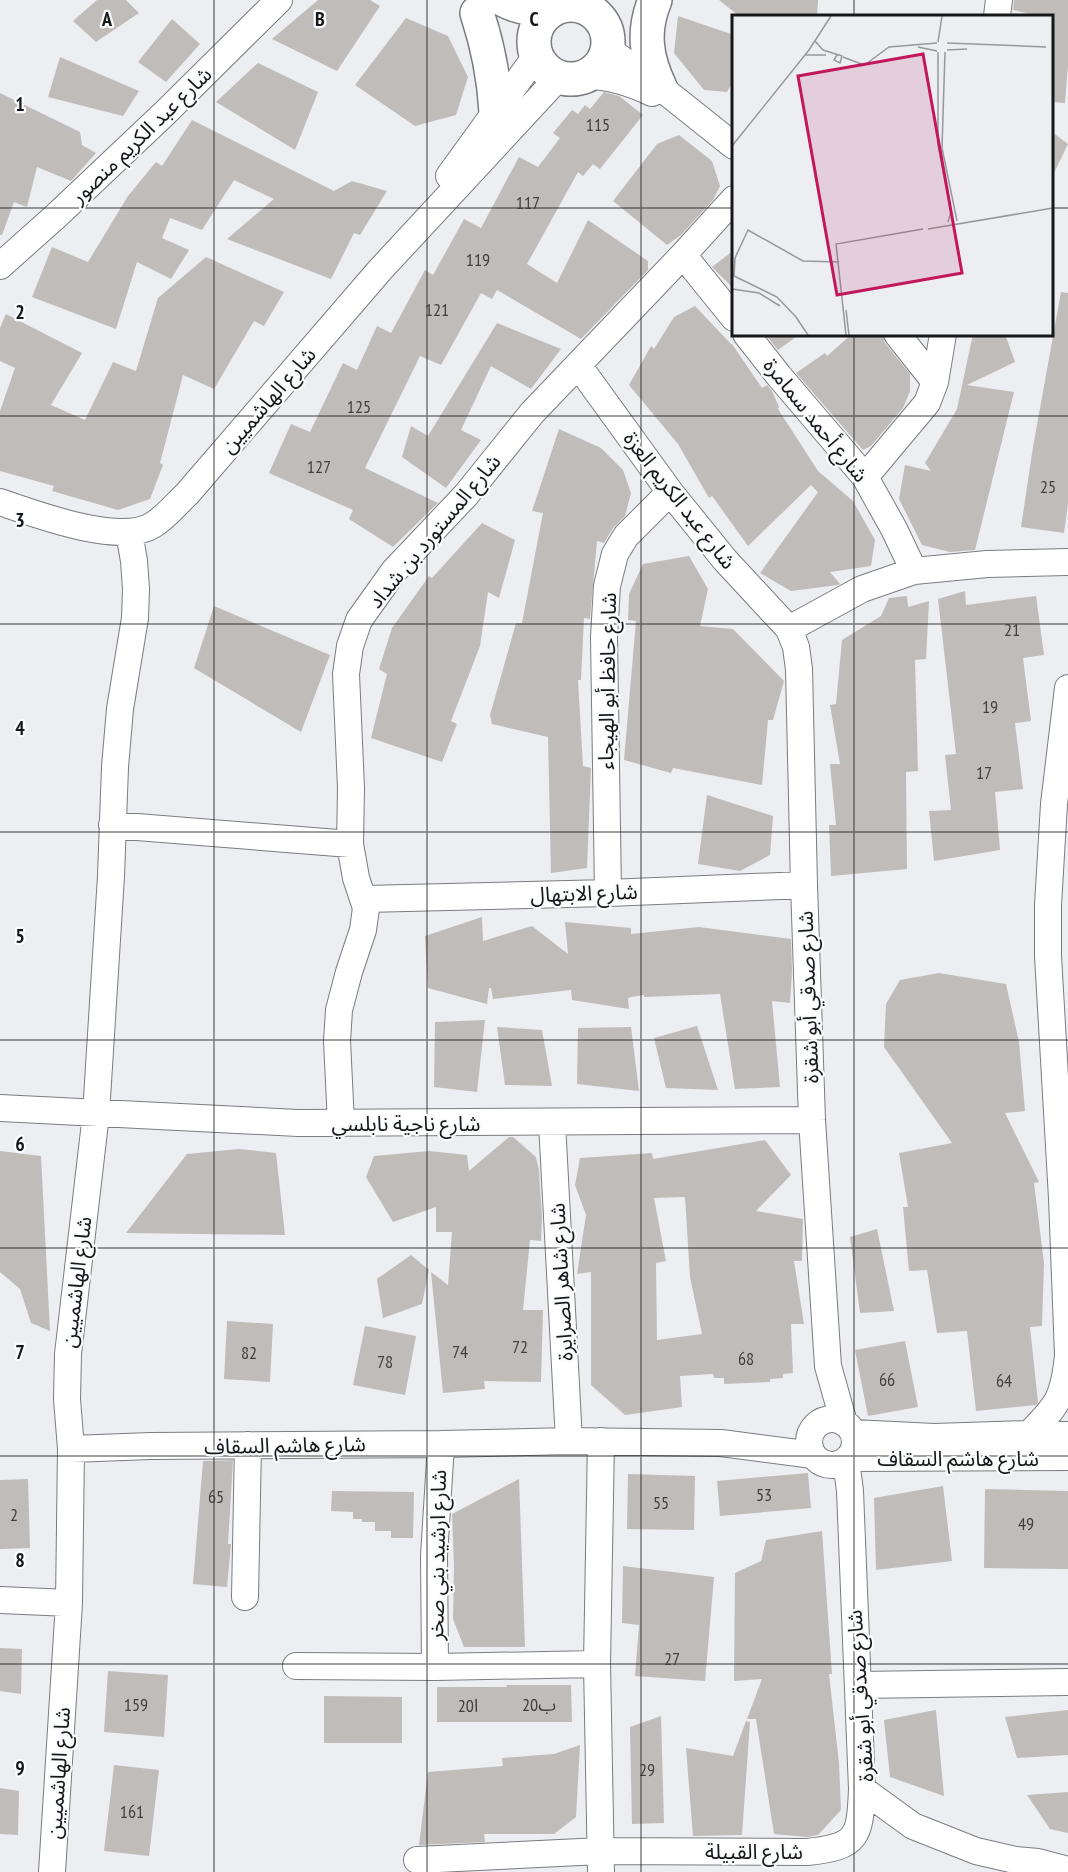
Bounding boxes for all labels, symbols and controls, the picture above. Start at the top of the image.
text: A [101,6,113,32]
text: B [315,6,325,32]
text: C [529,6,539,32]
inset map [732,15,1053,336]
street label: شارع عبد الكريم منصور [64,61,219,211]
text: 1 [15,91,25,117]
house number: 115 [586,113,610,136]
house number: 117 [516,191,540,214]
house number: 119 [466,248,490,271]
house number: 121 [425,298,449,321]
text: 2 [15,299,25,325]
street label: شارع الهاشميين [214,341,323,460]
street label: شارع أحمد سمامرة [756,352,874,489]
house number: 125 [347,395,371,418]
street label: شارع عبد الكريم العزة [616,426,742,576]
street label: شارع المستورد بن شداد [362,448,508,615]
house number: 127 [307,455,331,478]
house number: 25 [1040,475,1056,498]
text: 3 [15,507,25,533]
street label: شارع حافظ أبو الهيجاء [592,592,624,770]
house number: 21 [1004,618,1020,641]
house number: 19 [982,695,998,718]
text: 4 [15,715,25,741]
house number: 17 [976,761,992,784]
street label: شارع الابتهال [530,878,638,910]
street label: شارع صدقي أبو شقرة [791,910,827,1084]
text: 5 [15,923,25,949]
street label: شارع ناجية نابلسي [331,1110,481,1139]
text: 6 [15,1131,25,1157]
street label: شارع شاهر الصرايرة [543,1202,581,1362]
street label: شارع الهاشميين [55,1215,99,1349]
house number: 72 [512,1335,528,1358]
text: 7 [15,1339,25,1365]
house number: 74 [452,1340,468,1363]
house number: 82 [241,1341,257,1364]
house number: 68 [738,1347,754,1370]
house number: 78 [377,1350,393,1373]
house number: 66 [879,1368,895,1391]
house number: 64 [996,1369,1012,1392]
street label: شارع هاشم السقاف [204,1430,366,1462]
street label: شارع هاشم السقاف [877,1445,1039,1474]
street label: شارع ارشيد بني صخر [422,1469,455,1642]
house number: 53 [756,1483,772,1506]
house number: 65 [208,1485,224,1508]
house number: 55 [653,1491,669,1514]
house number: 2 [10,1503,18,1526]
house number: 49 [1018,1512,1034,1535]
text: 8 [15,1547,25,1573]
street label: شارع صدقي أبو شقرة [841,1609,882,1783]
house number: 27 [664,1647,680,1670]
house number: 159 [124,1693,148,1716]
house number: ب20 [522,1693,556,1716]
house number: ا20 [458,1694,478,1717]
street label: شارع الهاشميين [40,1706,78,1840]
text: 9 [15,1755,25,1781]
house number: 29 [639,1758,655,1781]
house number: 161 [120,1800,144,1823]
street label: شارع القبيلة [705,1838,803,1867]

